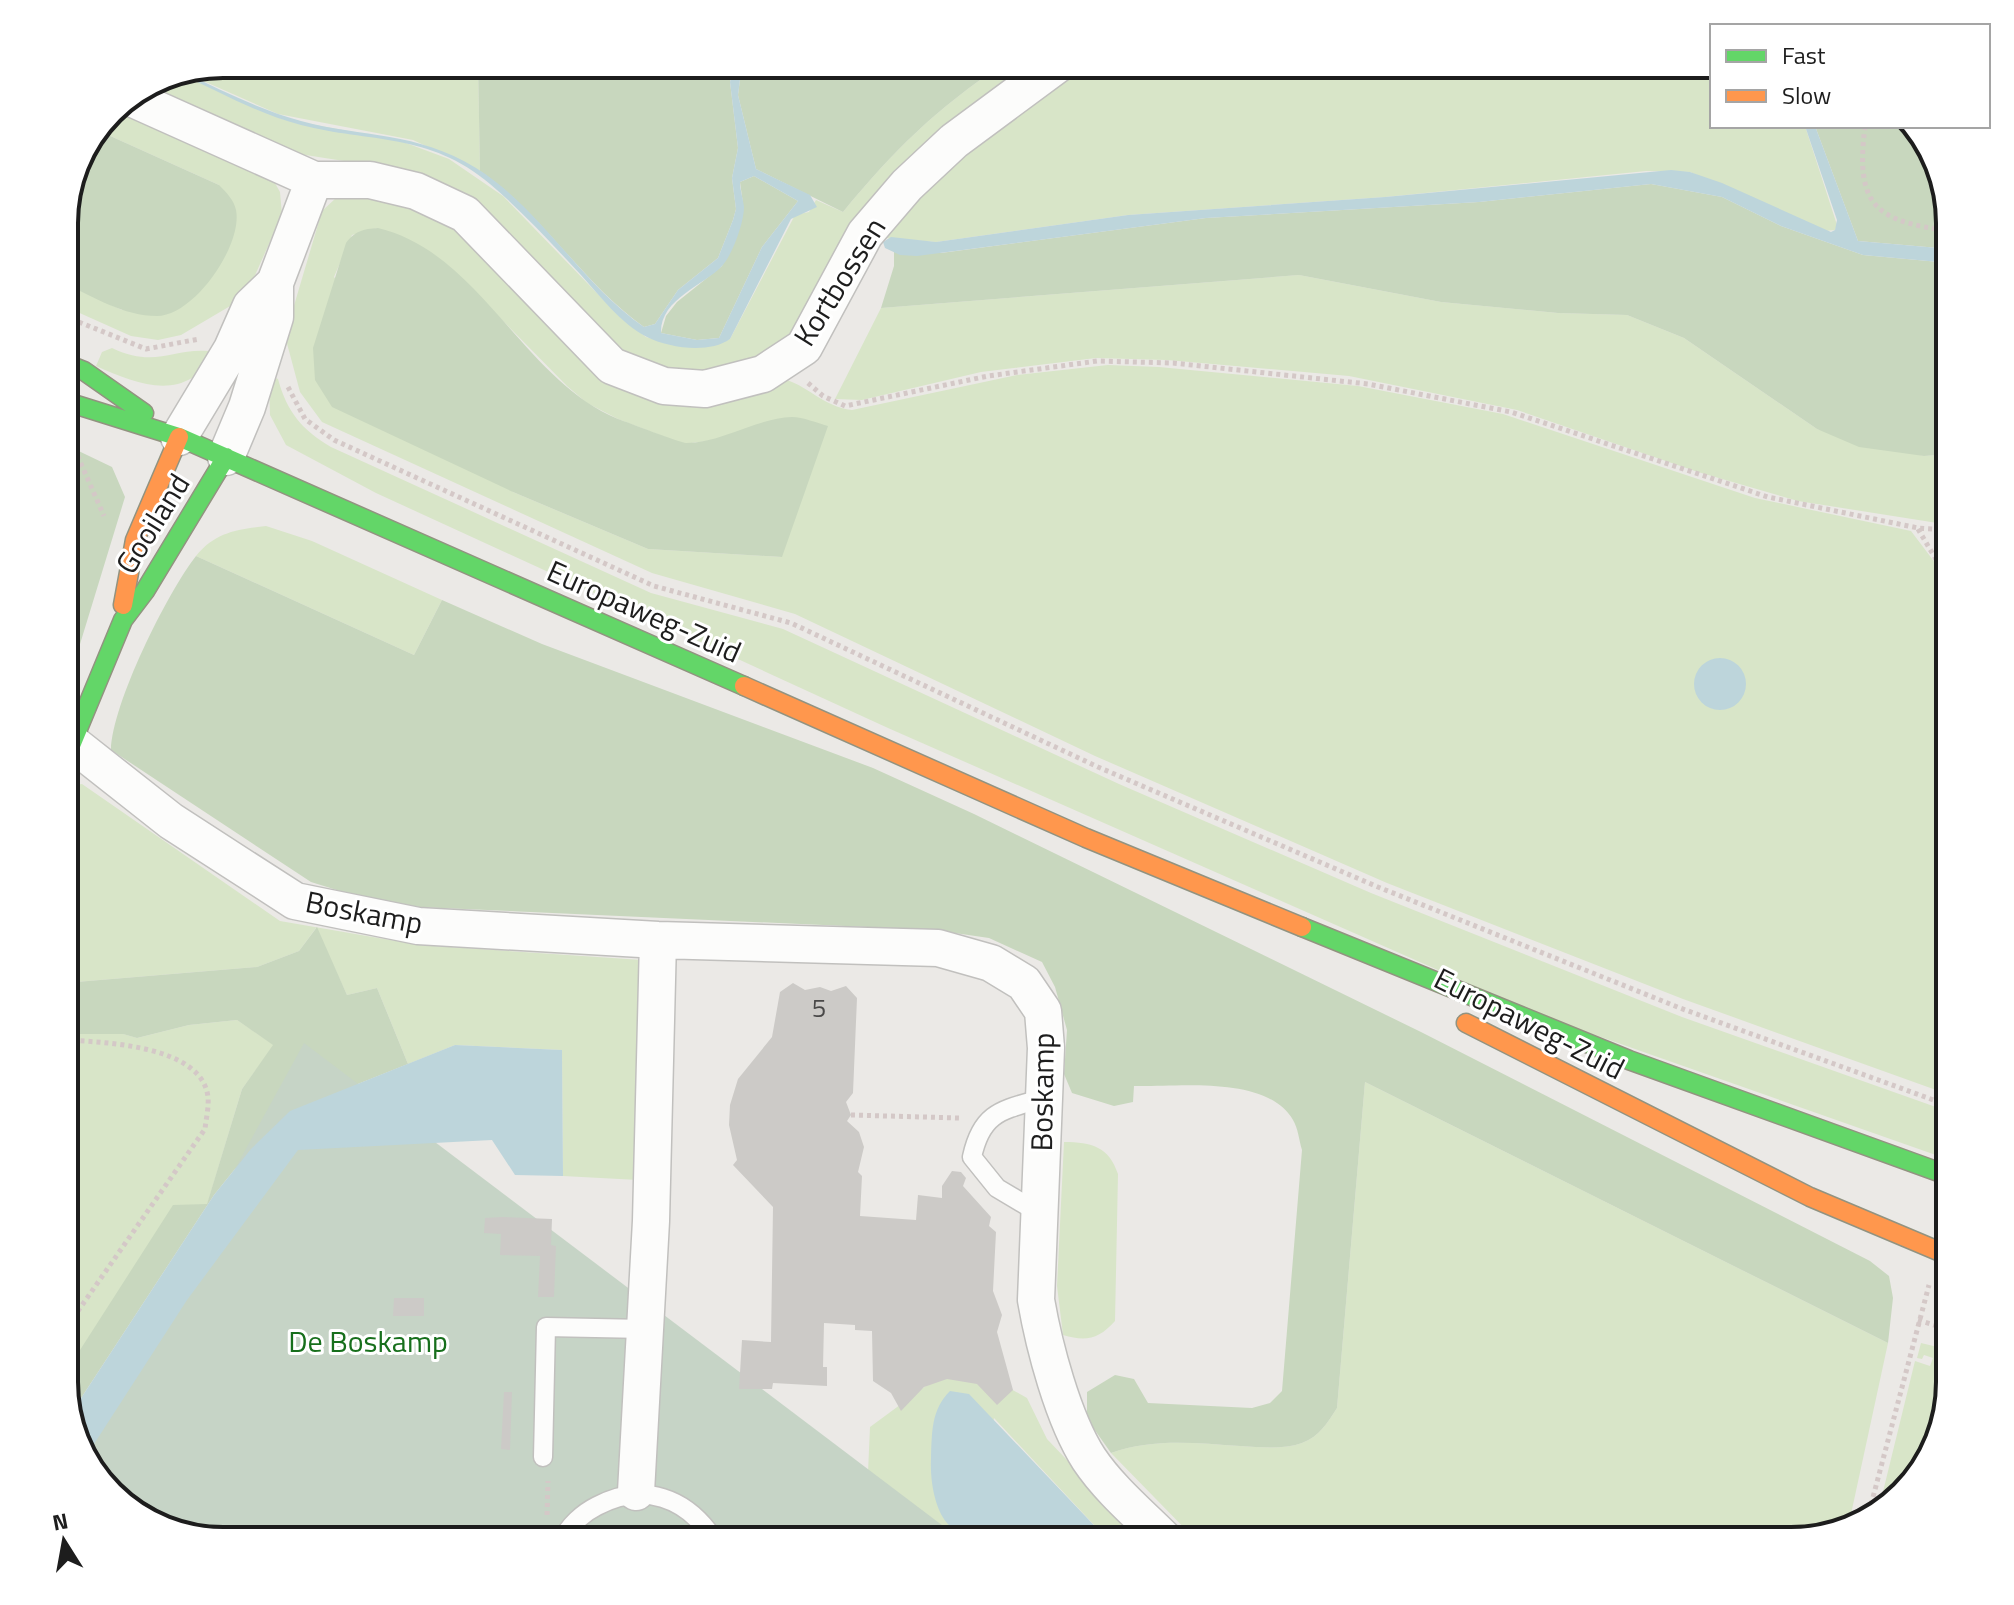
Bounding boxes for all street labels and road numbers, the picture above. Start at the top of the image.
street label: Kortbossen [781,208,897,355]
street label: Gooiland [103,464,201,583]
street label: Europaweg-Zuid [540,548,749,674]
street label: Boskamp [302,878,427,946]
street label: Europaweg-Zuid [1426,955,1633,1091]
street label: Boskamp [1018,1032,1066,1152]

